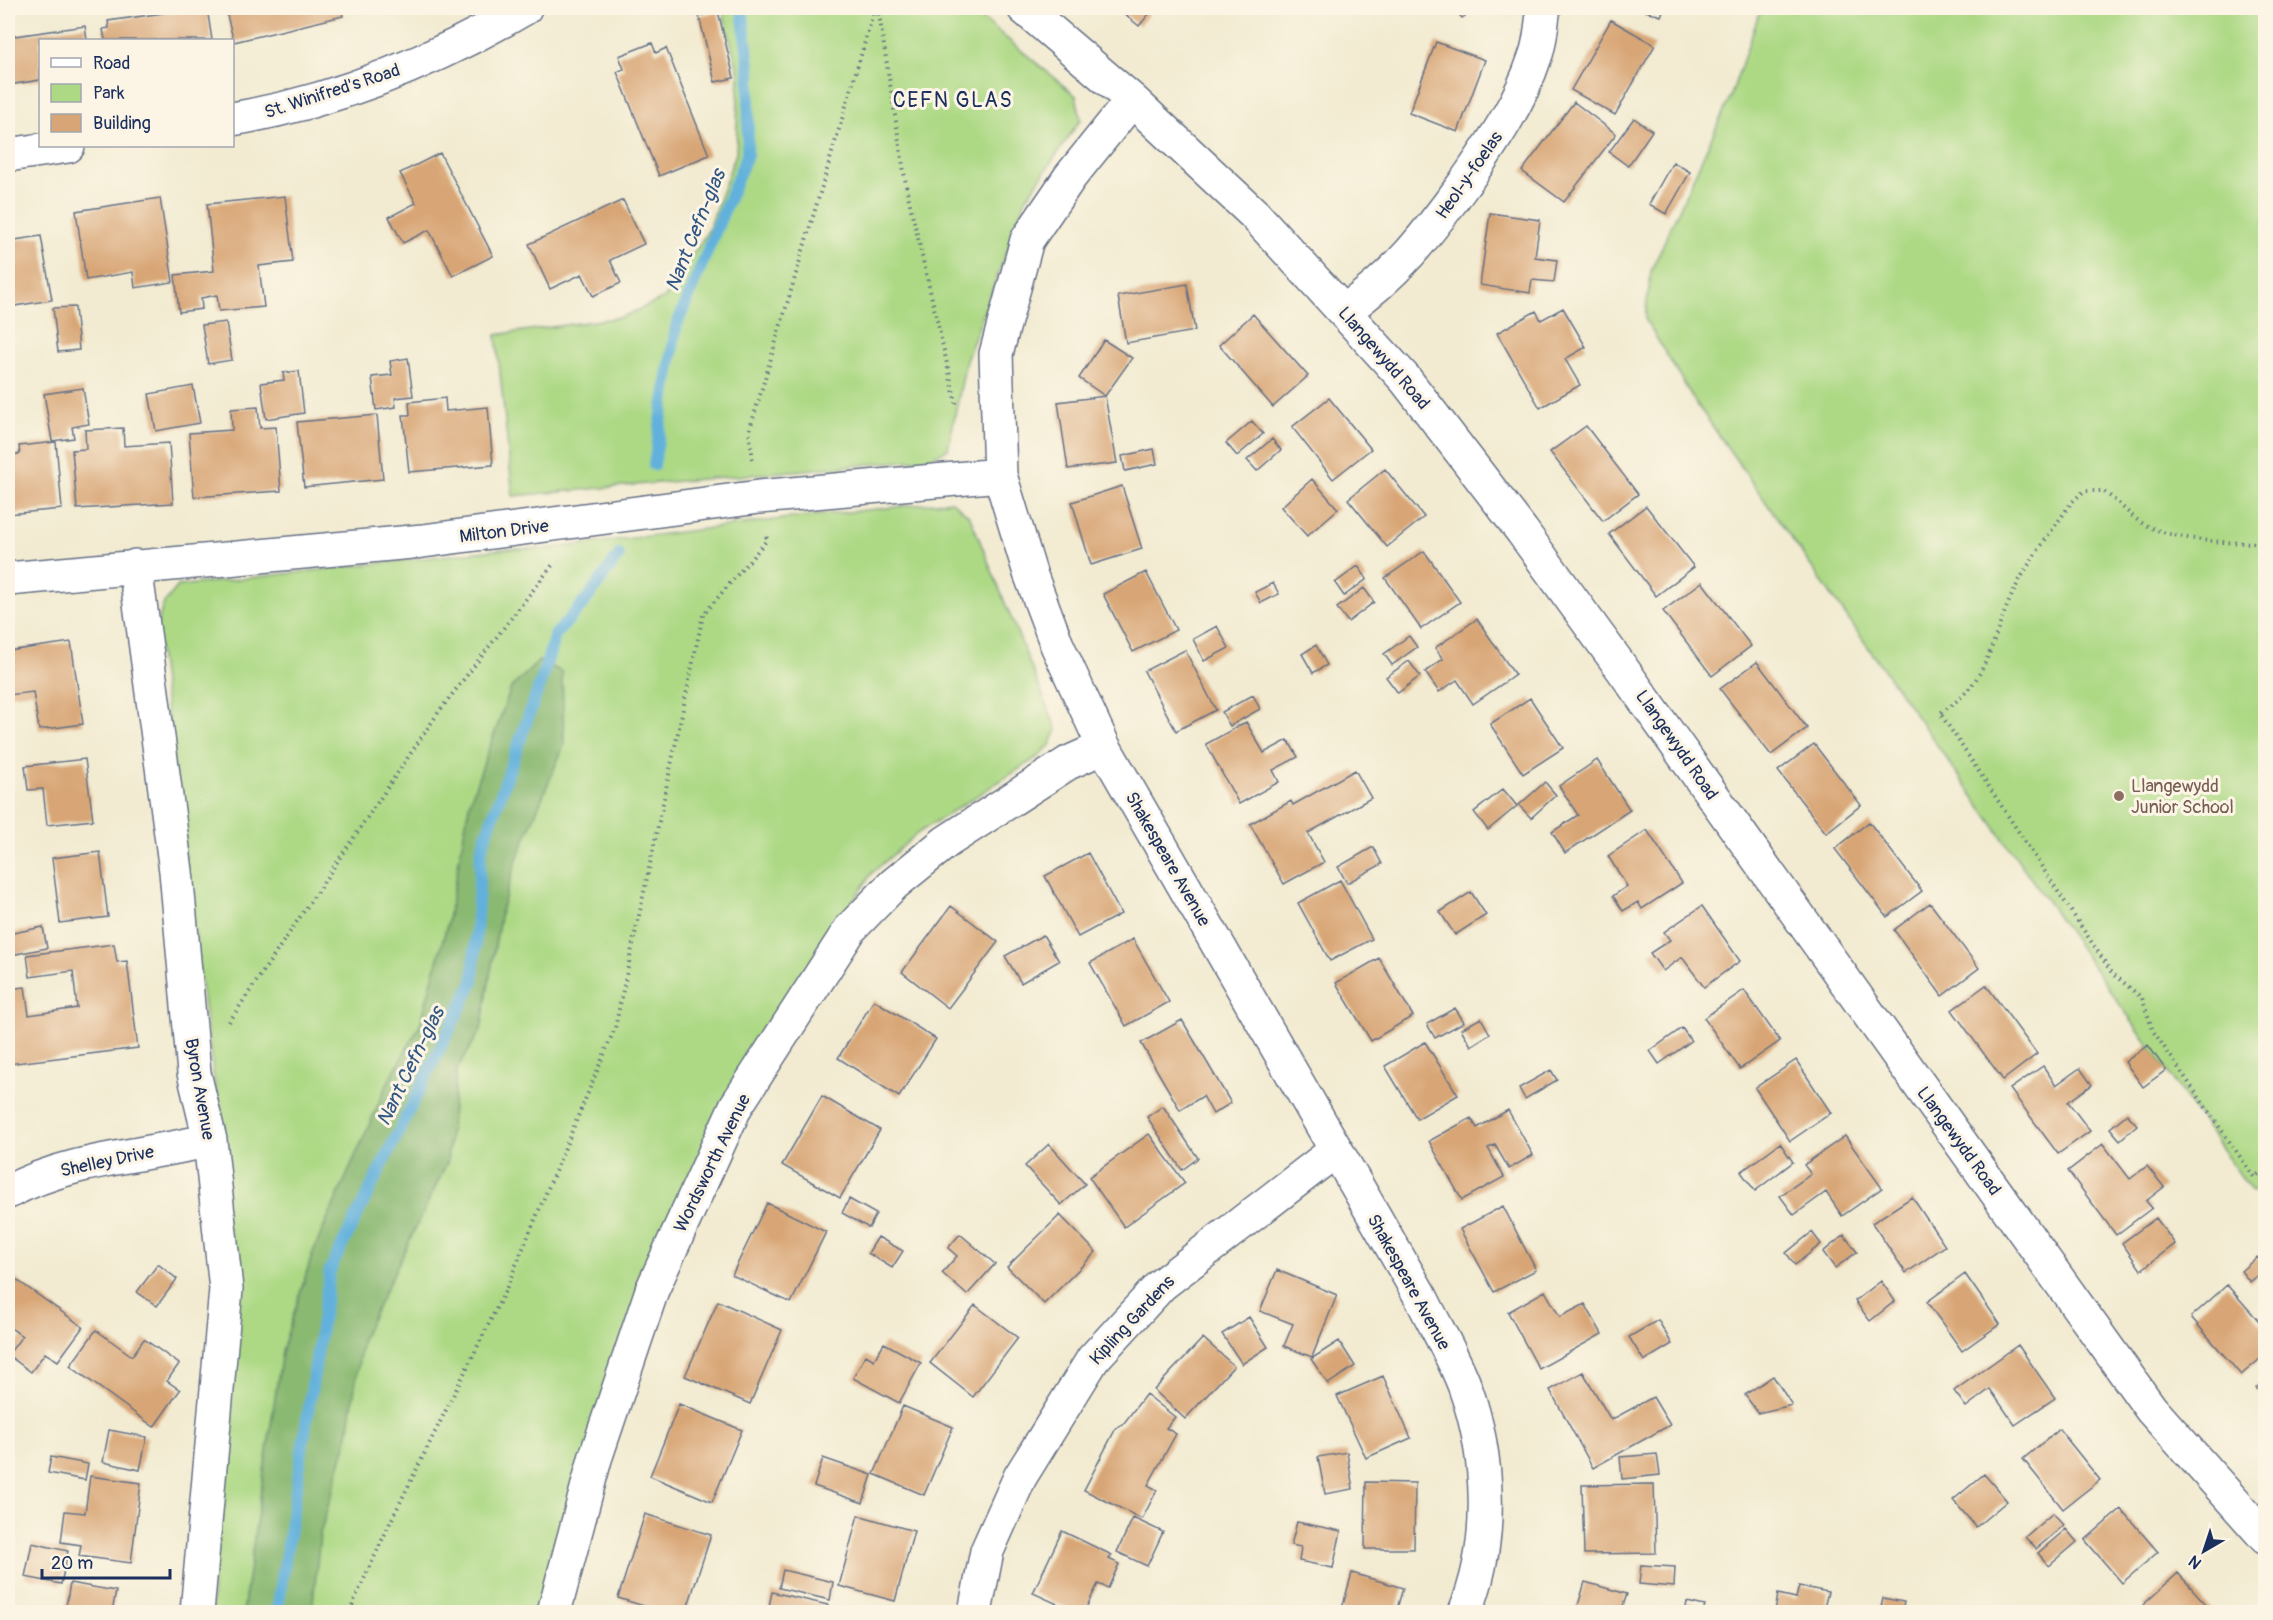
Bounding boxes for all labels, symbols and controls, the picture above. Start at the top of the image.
legend [39,39,234,147]
text: Road [93,52,130,75]
street label: St. Winifred's Road [261,59,403,124]
text: Park [93,82,125,105]
district label: CEFN GLAS [893,87,1013,114]
text: Building [93,112,151,135]
street label: Heol-y-foelas [1431,127,1508,224]
water label: Nant Cefn-glas [660,164,732,295]
street label: Llangewydd Road [1333,302,1435,415]
street label: Milton Drive [458,515,550,548]
street label: Llangewydd Road [1630,686,1723,805]
place label: Llangewydd Junior School [2131,775,2234,819]
street label: Shakespeare Avenue [1120,788,1215,931]
marker: Llangewydd Junior School [2112,789,2126,803]
water label: Nant Cefn-glas [371,1001,451,1130]
street label: Byron Avenue [179,1036,220,1142]
street label: Llangewydd Road [1911,1082,2006,1200]
street label: Wordsworth Avenue [669,1090,756,1236]
street label: Shelley Drive [58,1140,156,1183]
street label: Shakespeare Avenue [1362,1210,1455,1354]
street label: Kipling Gardens [1085,1271,1180,1370]
north arrow [2174,1521,2234,1581]
scale bar [42,1542,170,1580]
text: N [2185,1551,2206,1573]
text: 20 m [51,1552,93,1575]

